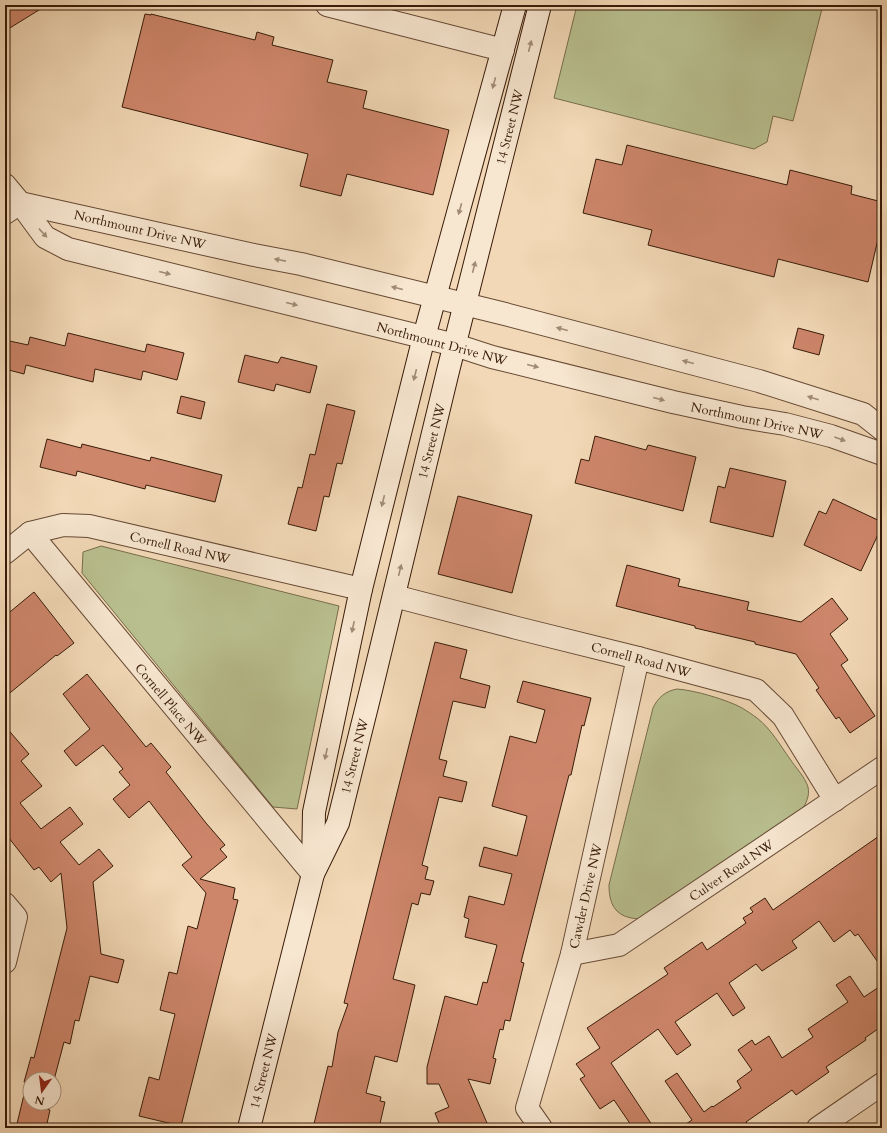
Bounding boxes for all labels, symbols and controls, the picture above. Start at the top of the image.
one-way arrow [527,40,533,52]
one-way arrow [491,78,497,90]
street label: 14 Street NW [492,87,528,167]
one-way arrow [457,203,463,215]
street label: Northmount Drive NW [72,206,208,254]
one-way arrow [39,228,48,238]
one-way arrow [274,257,286,263]
one-way arrow [472,261,478,273]
one-way arrow [159,271,172,277]
one-way arrow [391,285,403,291]
one-way arrow [285,302,298,308]
street label: Northmount Drive NW [374,318,510,370]
one-way arrow [556,326,568,332]
one-way arrow [682,359,694,365]
one-way arrow [527,364,539,370]
one-way arrow [411,368,417,381]
one-way arrow [807,395,819,401]
one-way arrow [653,396,665,402]
street label: Northmount Drive NW [689,398,825,444]
street label: 14 Street NW [414,401,450,481]
one-way arrow [834,436,846,442]
one-way arrow [380,495,386,507]
street label: Cornell Road NW [128,528,232,568]
one-way arrow [397,564,403,576]
one-way arrow [350,621,356,633]
street label: Cornell Road NW [589,638,693,682]
street label: Cornell Place NW [130,660,210,750]
street label: 14 Street NW [337,716,373,796]
one-way arrow [323,748,329,761]
street label: Culver Road NW [686,835,778,906]
street label: Cawder Drive NW [565,841,607,951]
street label: 14 Street NW [246,1031,282,1111]
north arrow [22,1071,62,1111]
text: N [33,1092,46,1109]

